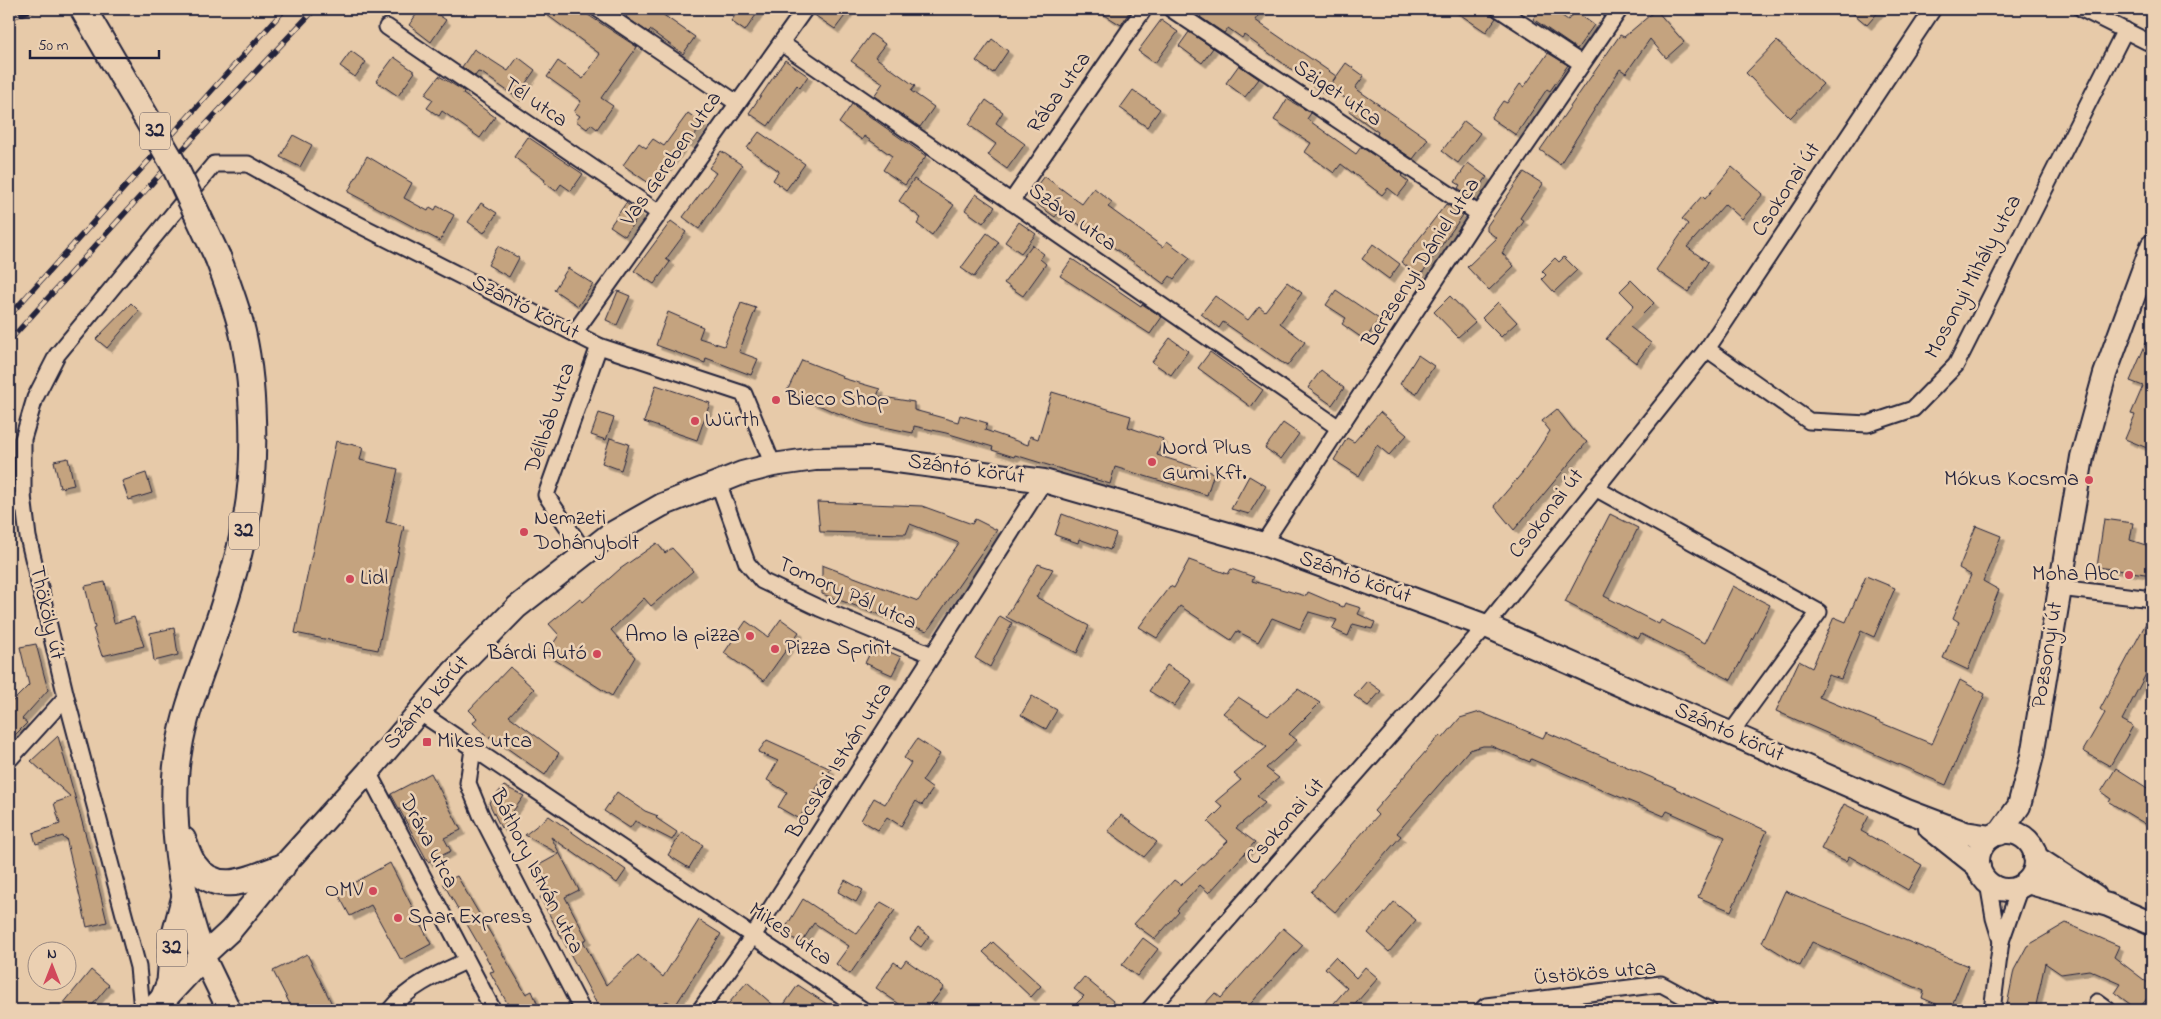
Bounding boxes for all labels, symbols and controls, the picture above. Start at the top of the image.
scale bar [30,28,159,60]
text: 50 m [38,35,69,57]
street label: Rába utca [1020,45,1100,141]
street label: Sziget utca [1285,52,1388,136]
street label: Tél utca [496,70,574,136]
street label: Vas Gereben utca [613,85,731,234]
road number: 32 [140,112,170,150]
street label: Csokonai út [1744,136,1830,244]
street label: Berzsenyi Dániel utca [1354,172,1490,356]
street label: Száva utca [1021,176,1123,260]
street label: Mosonyi Mihály utca [1917,189,2032,365]
street label: Szántó körút [465,267,585,349]
street label: Délibáb utca [517,358,585,479]
place label: Bieco Shop [785,384,889,416]
marker: Bieco Shop [770,394,782,406]
place label: Würth [705,405,759,437]
marker: Würth [689,415,701,427]
place label: Nord Plus Gumi Kft. [1162,433,1252,490]
street label: Szántó körút [906,446,1027,494]
marker: Nord Plus Gumi Kft. [1146,456,1158,468]
street label: Csokonai út [1501,461,1593,566]
place label: Mókus Kocsma [1944,464,2079,496]
marker: Mókus Kocsma [2083,474,2095,486]
place label: Nemzeti Dohánybolt [533,503,640,561]
road number: 32 [229,512,259,550]
marker: Nemzeti Dohánybolt [518,526,530,538]
street label: Szántó körút [1294,543,1416,613]
street label: Tomory Pál utca [772,549,922,640]
place label: Moha Abc [2032,559,2119,591]
street label: Thököly út [19,563,72,664]
place label: Lidl [360,563,388,595]
marker: Moha Abc [2123,569,2135,581]
marker: Lidl [344,573,356,585]
street label: Pozsonyi út [2024,599,2073,711]
place label: Amo la pizza [625,620,740,652]
marker: Amo la pizza [744,630,756,642]
place label: Pizza Sprint [785,633,892,665]
place label: Bárdi Autó [487,638,587,670]
marker: Pizza Sprint [769,643,781,655]
street label: Szántó körút [376,648,478,758]
marker: Bárdi Autó [591,648,603,660]
street label: Bocskai István utca [778,676,901,846]
street label: Szántó körút [1669,694,1790,772]
place label: Mikes utca [437,726,532,758]
marker: Mikes utca [421,736,433,748]
street label: Csokonai út [1239,771,1334,873]
street label: Báthory István utca [479,783,591,960]
street label: Dráva utca [390,789,466,894]
place label: OMV [325,875,364,907]
marker: OMV [367,885,379,897]
street label: Mikes utca [742,895,838,975]
place label: Spar Express [408,902,533,934]
marker: Spar Express [392,912,404,924]
road number: 32 [157,930,187,966]
north arrow [28,942,78,992]
text: N [47,944,57,965]
street label: Üstökös utca [1533,953,1657,995]

